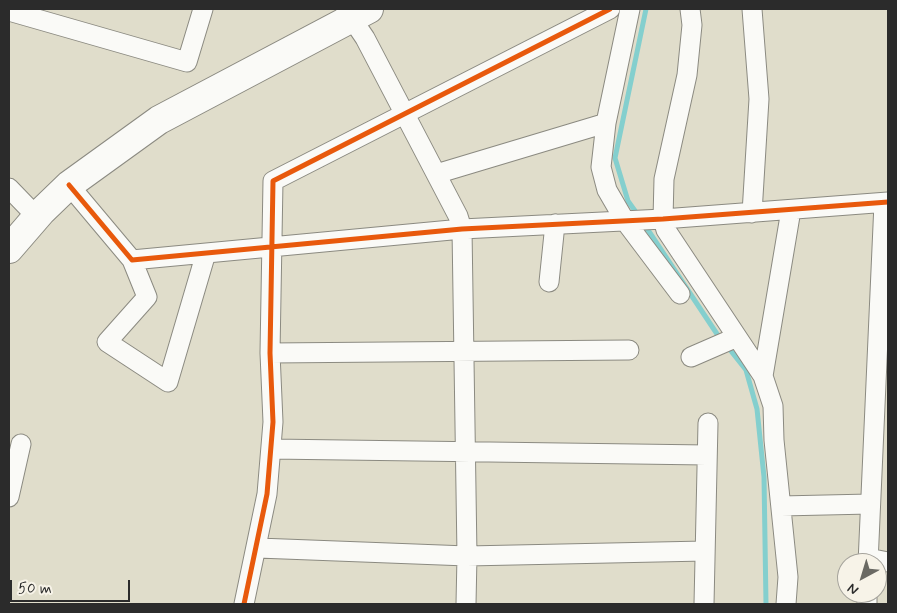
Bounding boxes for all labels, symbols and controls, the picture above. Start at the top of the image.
north arrow [837,553,887,603]
scale bar [12,570,132,602]
text: 50 m [18,579,52,599]
text: N [844,579,862,599]

